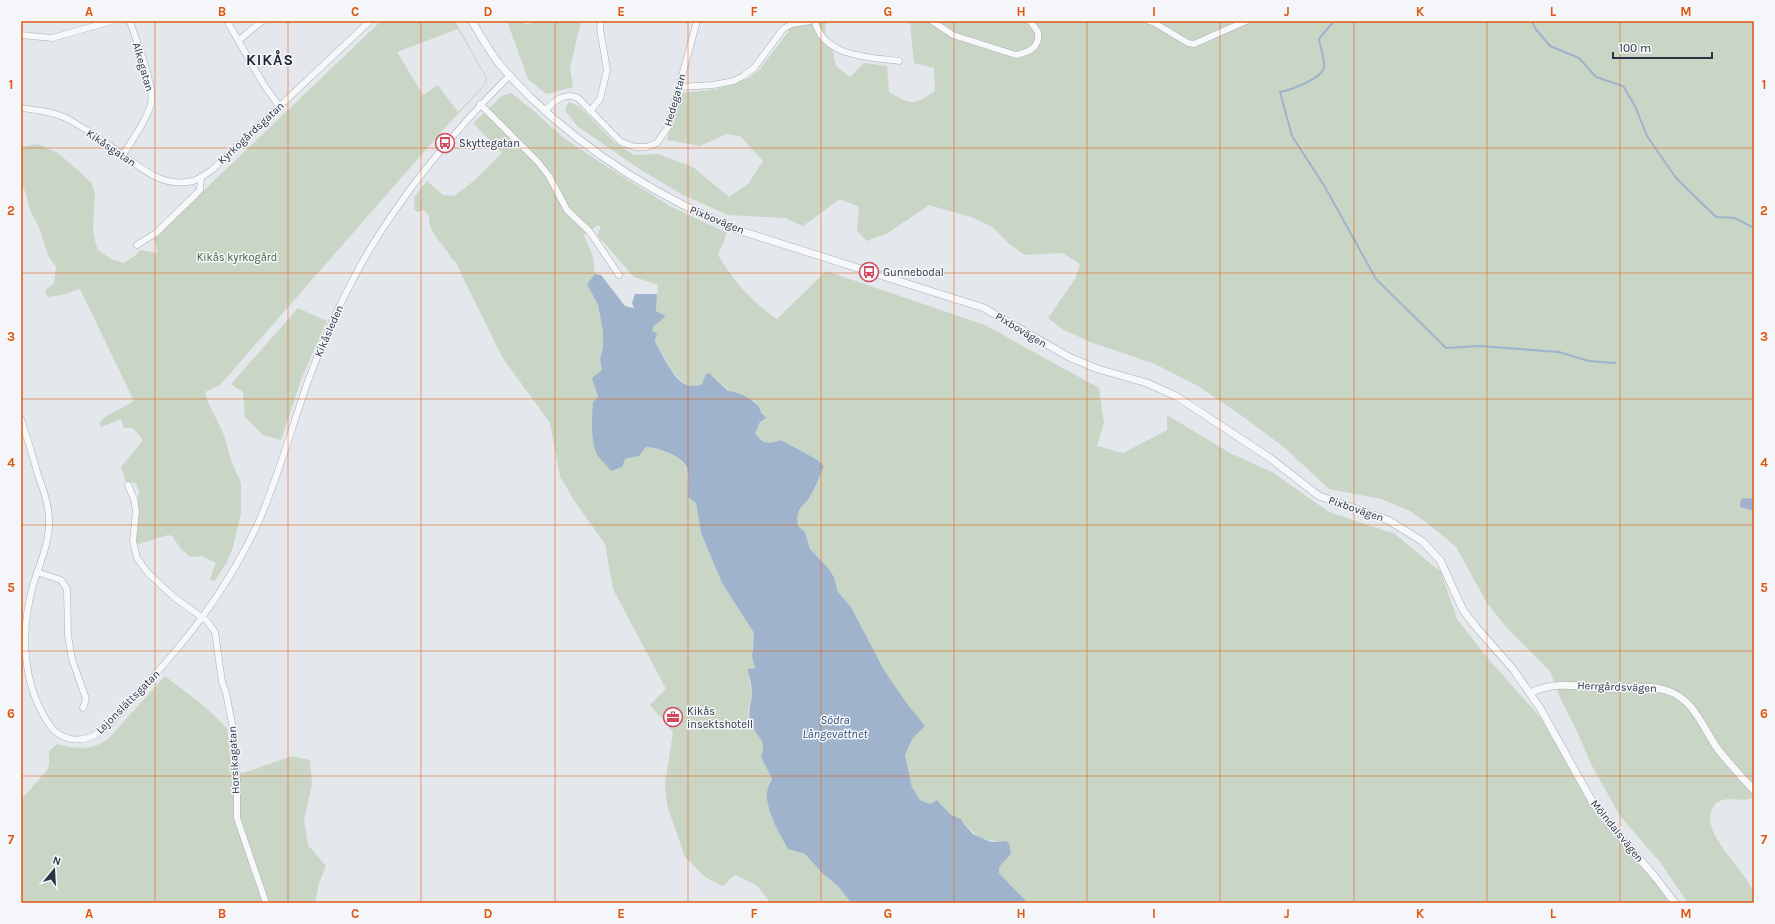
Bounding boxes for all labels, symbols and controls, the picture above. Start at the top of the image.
text: A [85,4,93,19]
text: B [218,4,226,19]
text: C [351,4,359,19]
text: D [484,4,493,19]
text: E [617,4,625,19]
text: F [750,4,758,19]
text: G [884,4,892,19]
text: H [1016,4,1026,19]
text: I [1152,4,1156,19]
text: J [1284,4,1290,19]
text: K [1416,4,1425,19]
text: L [1550,4,1557,19]
text: M [1680,4,1692,19]
scale bar [1613,34,1712,60]
street label: Alkegatan [130,41,156,93]
text: 100 m [1619,41,1651,55]
district label: KIKÅS [246,49,294,69]
street label: Hedegatan [661,72,689,128]
text: 1 [9,77,13,92]
text: 1 [1762,77,1766,92]
street label: Kyrkogårdsgatan [215,99,287,167]
street label: Kikåsgatan [84,127,138,169]
bus stop icon: Skyttegatan [434,132,456,154]
place label: Skyttegatan [459,137,520,150]
text: 2 [7,203,15,218]
street label: Pixbovägen [688,203,746,237]
text: 2 [1760,203,1768,218]
park label: Kikås kyrkogård [197,251,277,264]
bus stop icon: Gunnebodal [858,261,880,283]
place label: Gunnebodal [883,266,944,279]
street label: Kikåsleden [312,303,346,359]
street label: Pixbovägen [993,310,1049,350]
text: 3 [7,329,15,344]
text: 3 [1760,329,1768,344]
text: 4 [7,455,15,470]
text: 4 [1760,455,1768,470]
street label: Pixbovägen [1327,493,1385,525]
text: 5 [7,580,15,595]
text: 5 [1760,580,1768,595]
street label: Lejonslättsgatan [93,667,163,737]
street label: Herrgårdsvägen [1577,679,1657,695]
place label: Kikås insektshotell [687,705,753,731]
text: 6 [7,706,15,721]
office icon: Kikås insektshotell [662,706,684,728]
text: 6 [1760,706,1768,721]
water label: Södra Långevattnet [803,713,868,741]
street label: Horsikagatan [226,726,242,794]
street label: Mölndalsvägen [1588,797,1646,865]
text: 7 [8,832,15,847]
text: 7 [1761,832,1768,847]
north arrow [34,850,74,890]
text: N [51,854,63,868]
text: A [85,906,93,921]
text: B [218,906,226,921]
text: C [351,906,359,921]
text: D [484,906,493,921]
text: E [617,906,625,921]
text: F [750,906,758,921]
text: G [884,906,892,921]
text: H [1016,906,1026,921]
text: I [1152,906,1156,921]
text: J [1284,906,1290,921]
text: K [1416,906,1425,921]
text: L [1550,906,1557,921]
text: M [1680,906,1692,921]

